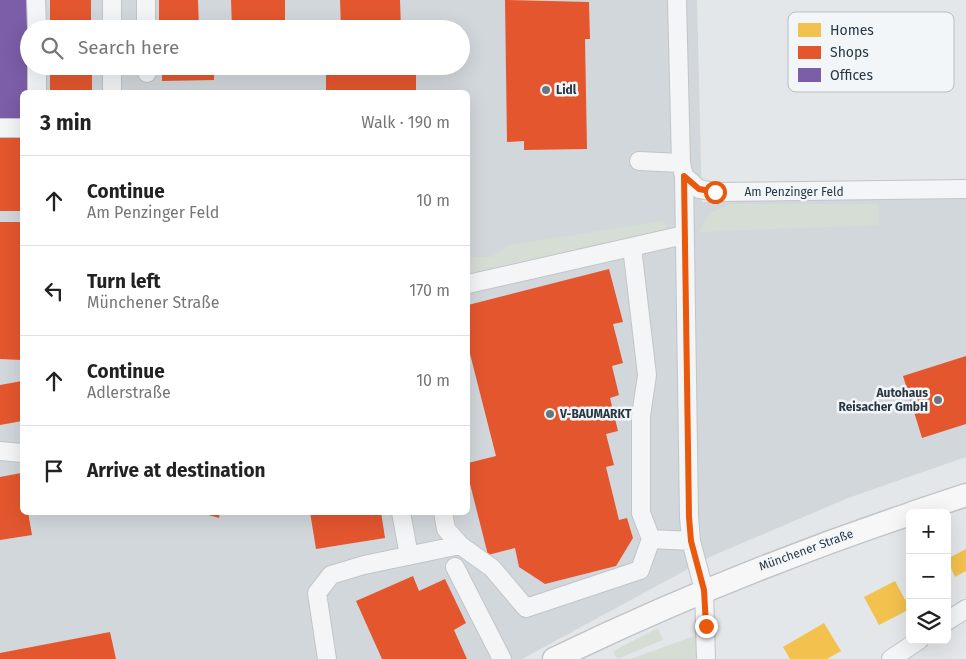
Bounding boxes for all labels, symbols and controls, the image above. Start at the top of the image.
legend [788,12,954,92]
search box [20,20,470,75]
text: Homes [830,22,874,39]
icon: search [38,34,66,62]
text: Search here [78,36,179,59]
text: Shops [830,44,869,61]
text: Offices [830,67,873,84]
place label: Lidl [556,83,577,97]
marker: Lidl [540,84,552,96]
text: 3 min [40,110,92,136]
text: Walk · 190 m [361,113,450,132]
text: Continue [87,180,165,203]
route start [704,181,727,204]
street label: Am Penzinger Feld [744,185,844,199]
icon: ahead [40,187,68,215]
text: 10 m [416,191,450,210]
text: Am Penzinger Feld [87,203,219,222]
text: Turn left [87,270,161,293]
icon: left [40,277,68,305]
text: 170 m [409,281,450,300]
text: Münchener Straße [87,293,219,312]
text: Continue [87,360,165,383]
icon: ahead [40,367,68,395]
text: 10 m [416,371,450,390]
text: Adlerstraße [87,383,171,402]
place label: Autohaus Reisacher GmbH [839,386,928,414]
marker: Autohaus Reisacher GmbH [932,394,944,406]
place label: V-BAUMARKT [559,407,632,421]
marker: V-BAUMARKT [544,408,556,420]
icon: arrive [40,457,68,485]
text: Arrive at destination [87,459,266,482]
map controls [906,509,951,644]
button: + [906,509,951,554]
street label: Münchener Straße [757,526,855,574]
button: − [906,554,951,599]
button: layers [906,599,951,644]
route end [695,615,718,638]

